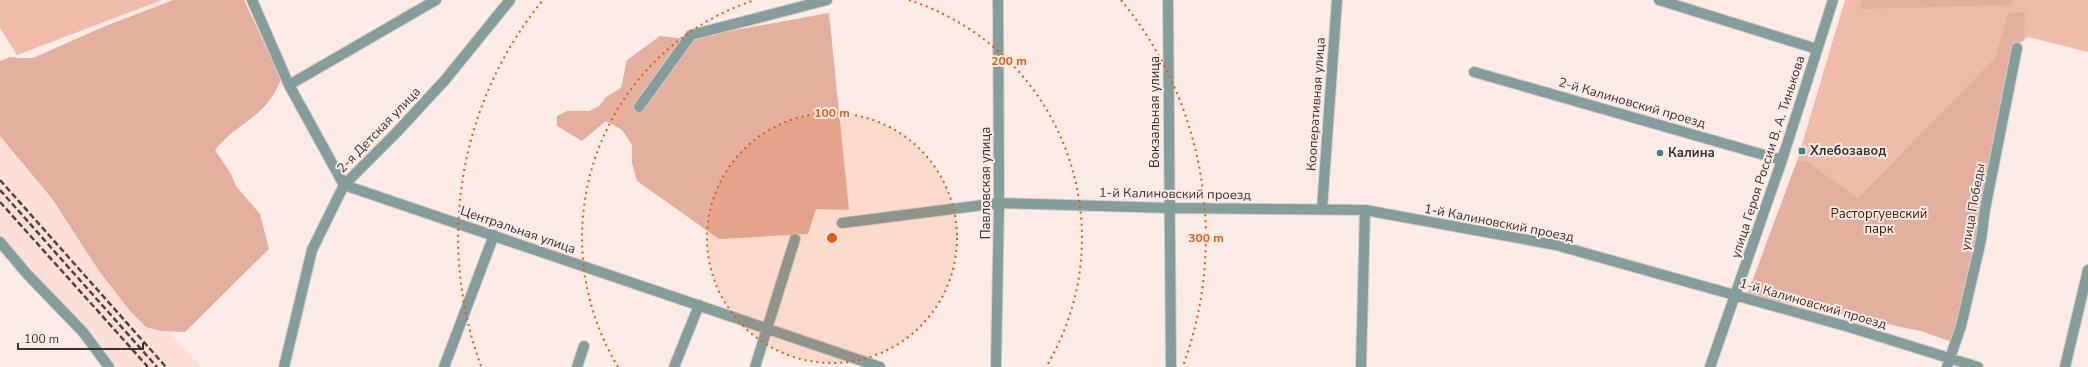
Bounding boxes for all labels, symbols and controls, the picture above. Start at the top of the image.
street label: Кооперативная улица [1302,37,1330,171]
text: 200 m [991,53,1027,69]
street label: улица Героя России В. А. Тинькова [1727,53,1809,261]
street label: Вокзальная улица [1146,56,1164,168]
street label: 2-й Калиновский проезд [1556,73,1708,133]
street label: 2-я Детская улица [333,83,425,177]
text: 100 m [814,105,850,121]
street label: Павловская улица [977,127,995,239]
place label: Хлебозавод [1809,142,1886,160]
place label: Калина [1668,144,1715,162]
marker: Хлебозавод [1797,146,1807,156]
marker: Калина [1655,148,1665,158]
street label: улица Победы [1956,162,1990,252]
street label: 1-й Калиновский проезд [1099,184,1252,204]
street label: 1-й Калиновский проезд [1423,200,1576,246]
street label: Центральная улица [458,202,578,258]
park label: Расторгуевский парк [1831,205,1927,238]
text: 300 m [1188,230,1224,246]
centre of rings [825,231,839,245]
street label: 1-й Калиновский проезд [1737,274,1889,334]
scale bar [18,325,143,351]
text: 100 m [24,331,59,347]

